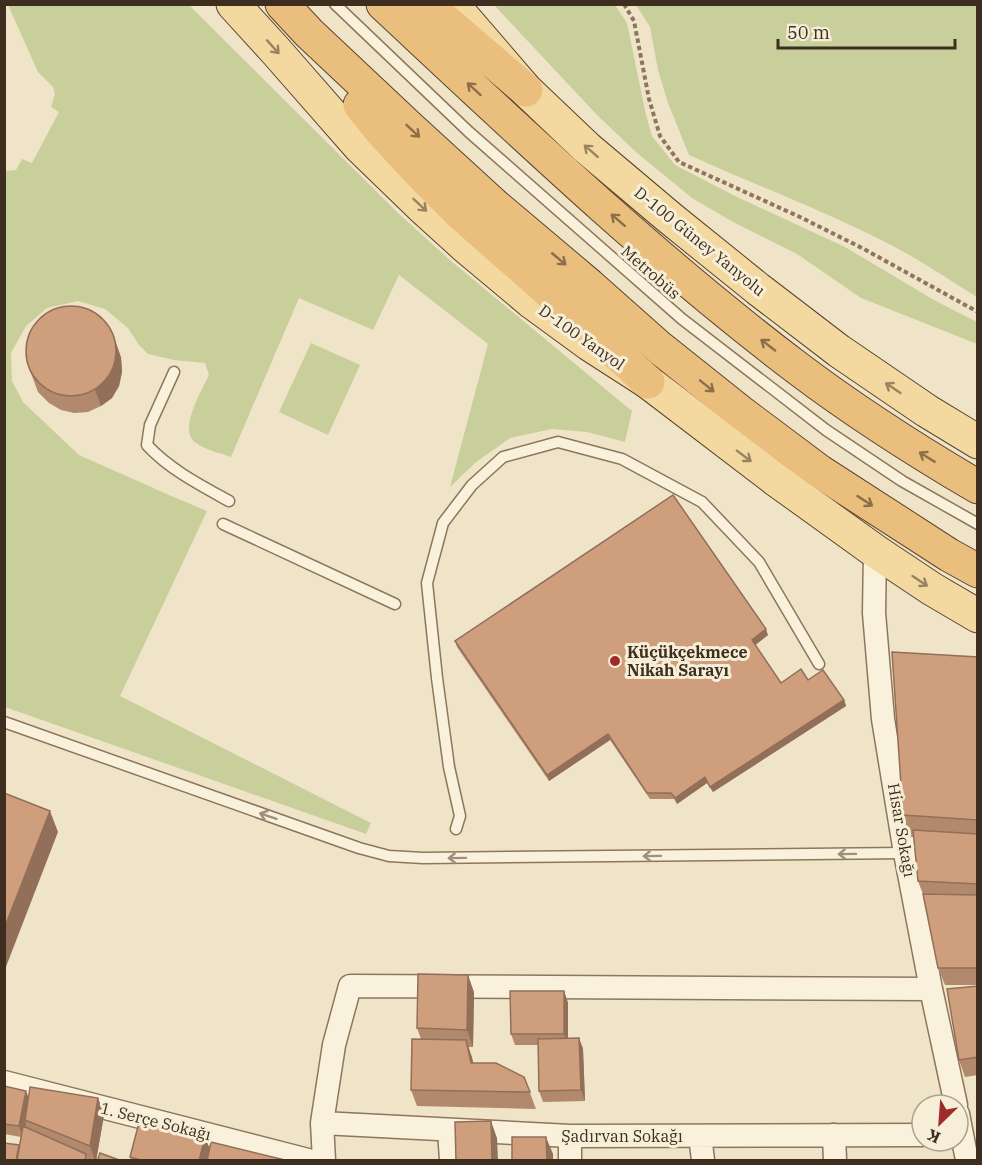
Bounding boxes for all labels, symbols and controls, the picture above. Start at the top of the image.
scale bar [778,12,955,50]
text: 50 m [787,21,830,44]
one-way arrow [266,40,280,55]
one-way arrow [466,82,481,96]
one-way arrow [405,123,420,138]
one-way arrow [583,145,599,158]
street label: D-100 Güney Yanyolu [630,182,770,300]
one-way arrow [413,198,428,212]
one-way arrow [611,213,626,227]
street label: Metrobüs [617,241,685,303]
one-way arrow [551,253,567,266]
street label: D-100 Yanyol [535,300,629,374]
one-way arrow [760,338,776,351]
one-way arrow [699,379,714,393]
one-way arrow [885,382,902,394]
one-way arrow [736,450,752,462]
one-way arrow [919,450,936,462]
one-way arrow [856,495,872,507]
one-way arrow [912,575,928,587]
place label: Küçükçekmece Nikah Sarayı [627,642,747,680]
marker: Küçükçekmece Nikah Sarayı [608,654,622,668]
street label: Hisar Sokağı [884,781,920,879]
one-way arrow [259,810,278,821]
one-way arrow [837,848,857,860]
one-way arrow [642,850,662,862]
one-way arrow [447,852,467,864]
north arrow [910,1093,970,1153]
street label: 1. Serçe Sokağı [99,1098,213,1144]
text: K [923,1125,943,1148]
street label: Şadırvan Sokağı [561,1126,683,1146]

